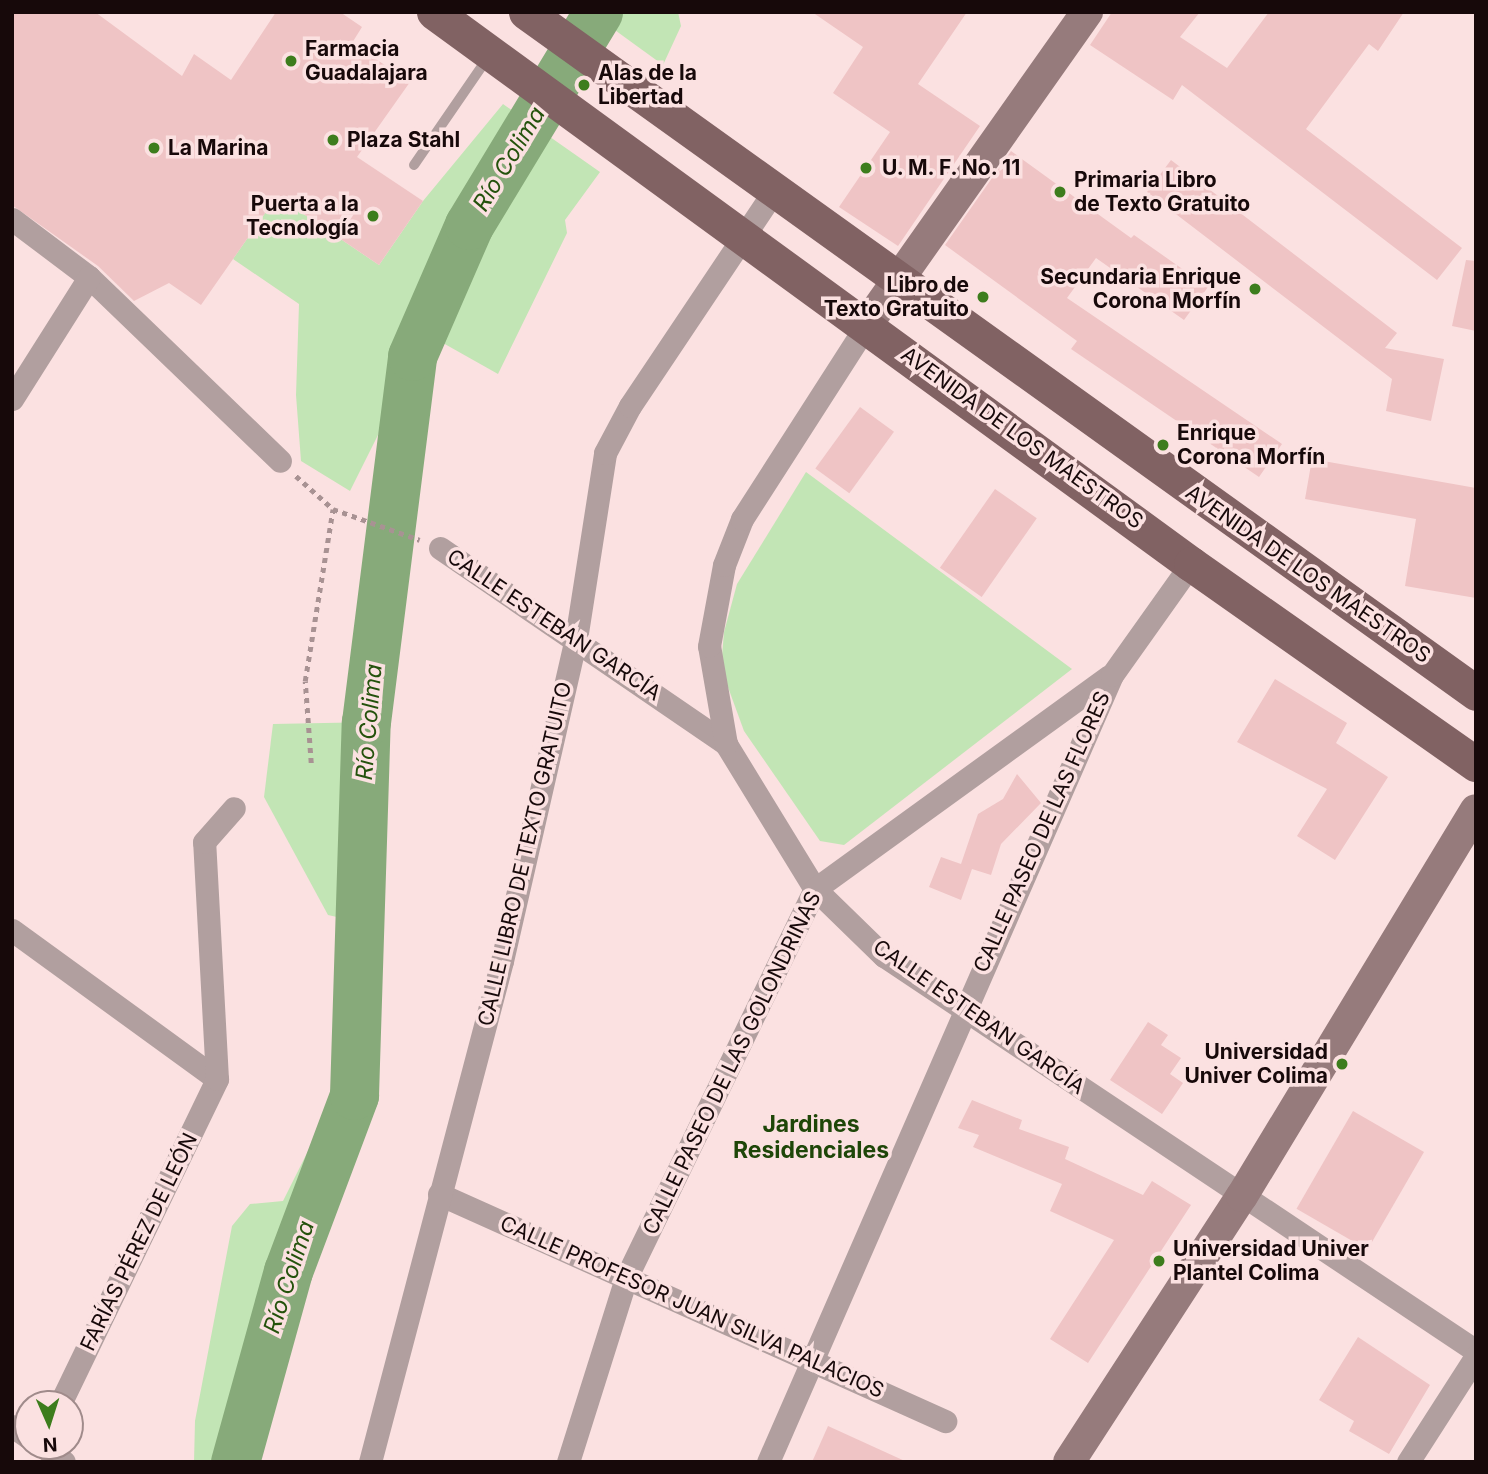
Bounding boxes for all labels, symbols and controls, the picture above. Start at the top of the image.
place label: Farmacia Guadalajara [305,36,428,86]
marker: Farmacia Guadalajara [283,53,299,69]
place label: Alas de la Libertad [598,60,697,110]
marker: Alas de la Libertad [576,77,592,93]
water label: Río Colima [467,102,551,216]
place label: Plaza Stahl [347,127,460,153]
marker: Plaza Stahl [325,132,341,148]
place label: La Marina [168,135,268,161]
marker: La Marina [146,140,162,156]
place label: U. M. F. No. 11 [882,155,1023,181]
marker: U. M. F. No. 11 [856,158,876,178]
place label: Primaria Libro de Texto Gratuito [1074,167,1250,217]
marker: Primaria Libro de Texto Gratuito [1052,184,1068,200]
place label: Puerta a la Tecnología [246,191,359,241]
marker: Puerta a la Tecnología [365,208,381,224]
place label: Secundaria Enrique Corona Morfín [1040,264,1241,314]
place label: Libro de Texto Gratuito [824,272,969,322]
marker: Secundaria Enrique Corona Morfín [1247,281,1263,297]
marker: Libro de Texto Gratuito [975,289,991,305]
street label: AVENIDA DE LOS MAESTROS [896,342,1148,534]
place label: Enrique Corona Morfín [1177,420,1325,470]
marker: Enrique Corona Morfín [1155,437,1171,453]
street label: AVENIDA DE LOS MAESTROS [1181,480,1435,668]
street label: CALLE ESTEBAN GARCÍA [442,544,666,706]
water label: Río Colima [350,663,388,781]
street label: CALLE LIBRO DE TEXTO GRATUITO [473,679,577,1029]
street label: CALLE PASEO DE LAS FLORES [968,688,1116,976]
street label: CALLE PASEO DE LAS GOLONDRINAS [638,887,826,1239]
street label: CALLE ESTEBAN GARCÍA [868,934,1090,1100]
place label: Universidad Univer Colima [1184,1039,1328,1089]
marker: Universidad Univer Colima [1334,1056,1350,1072]
district label: Jardines Residenciales [733,1110,889,1164]
street label: FARÍAS PÉREZ DE LEÓN [75,1129,203,1355]
street label: CALLE PROFESOR JUAN SILVA PALACIOS [496,1211,888,1403]
water label: Río Colima [258,1217,320,1337]
place label: Universidad Univer Plantel Colima [1173,1236,1369,1286]
marker: Universidad Univer Plantel Colima [1151,1253,1167,1269]
north arrow [14,1390,84,1460]
text: N [42,1433,58,1456]

